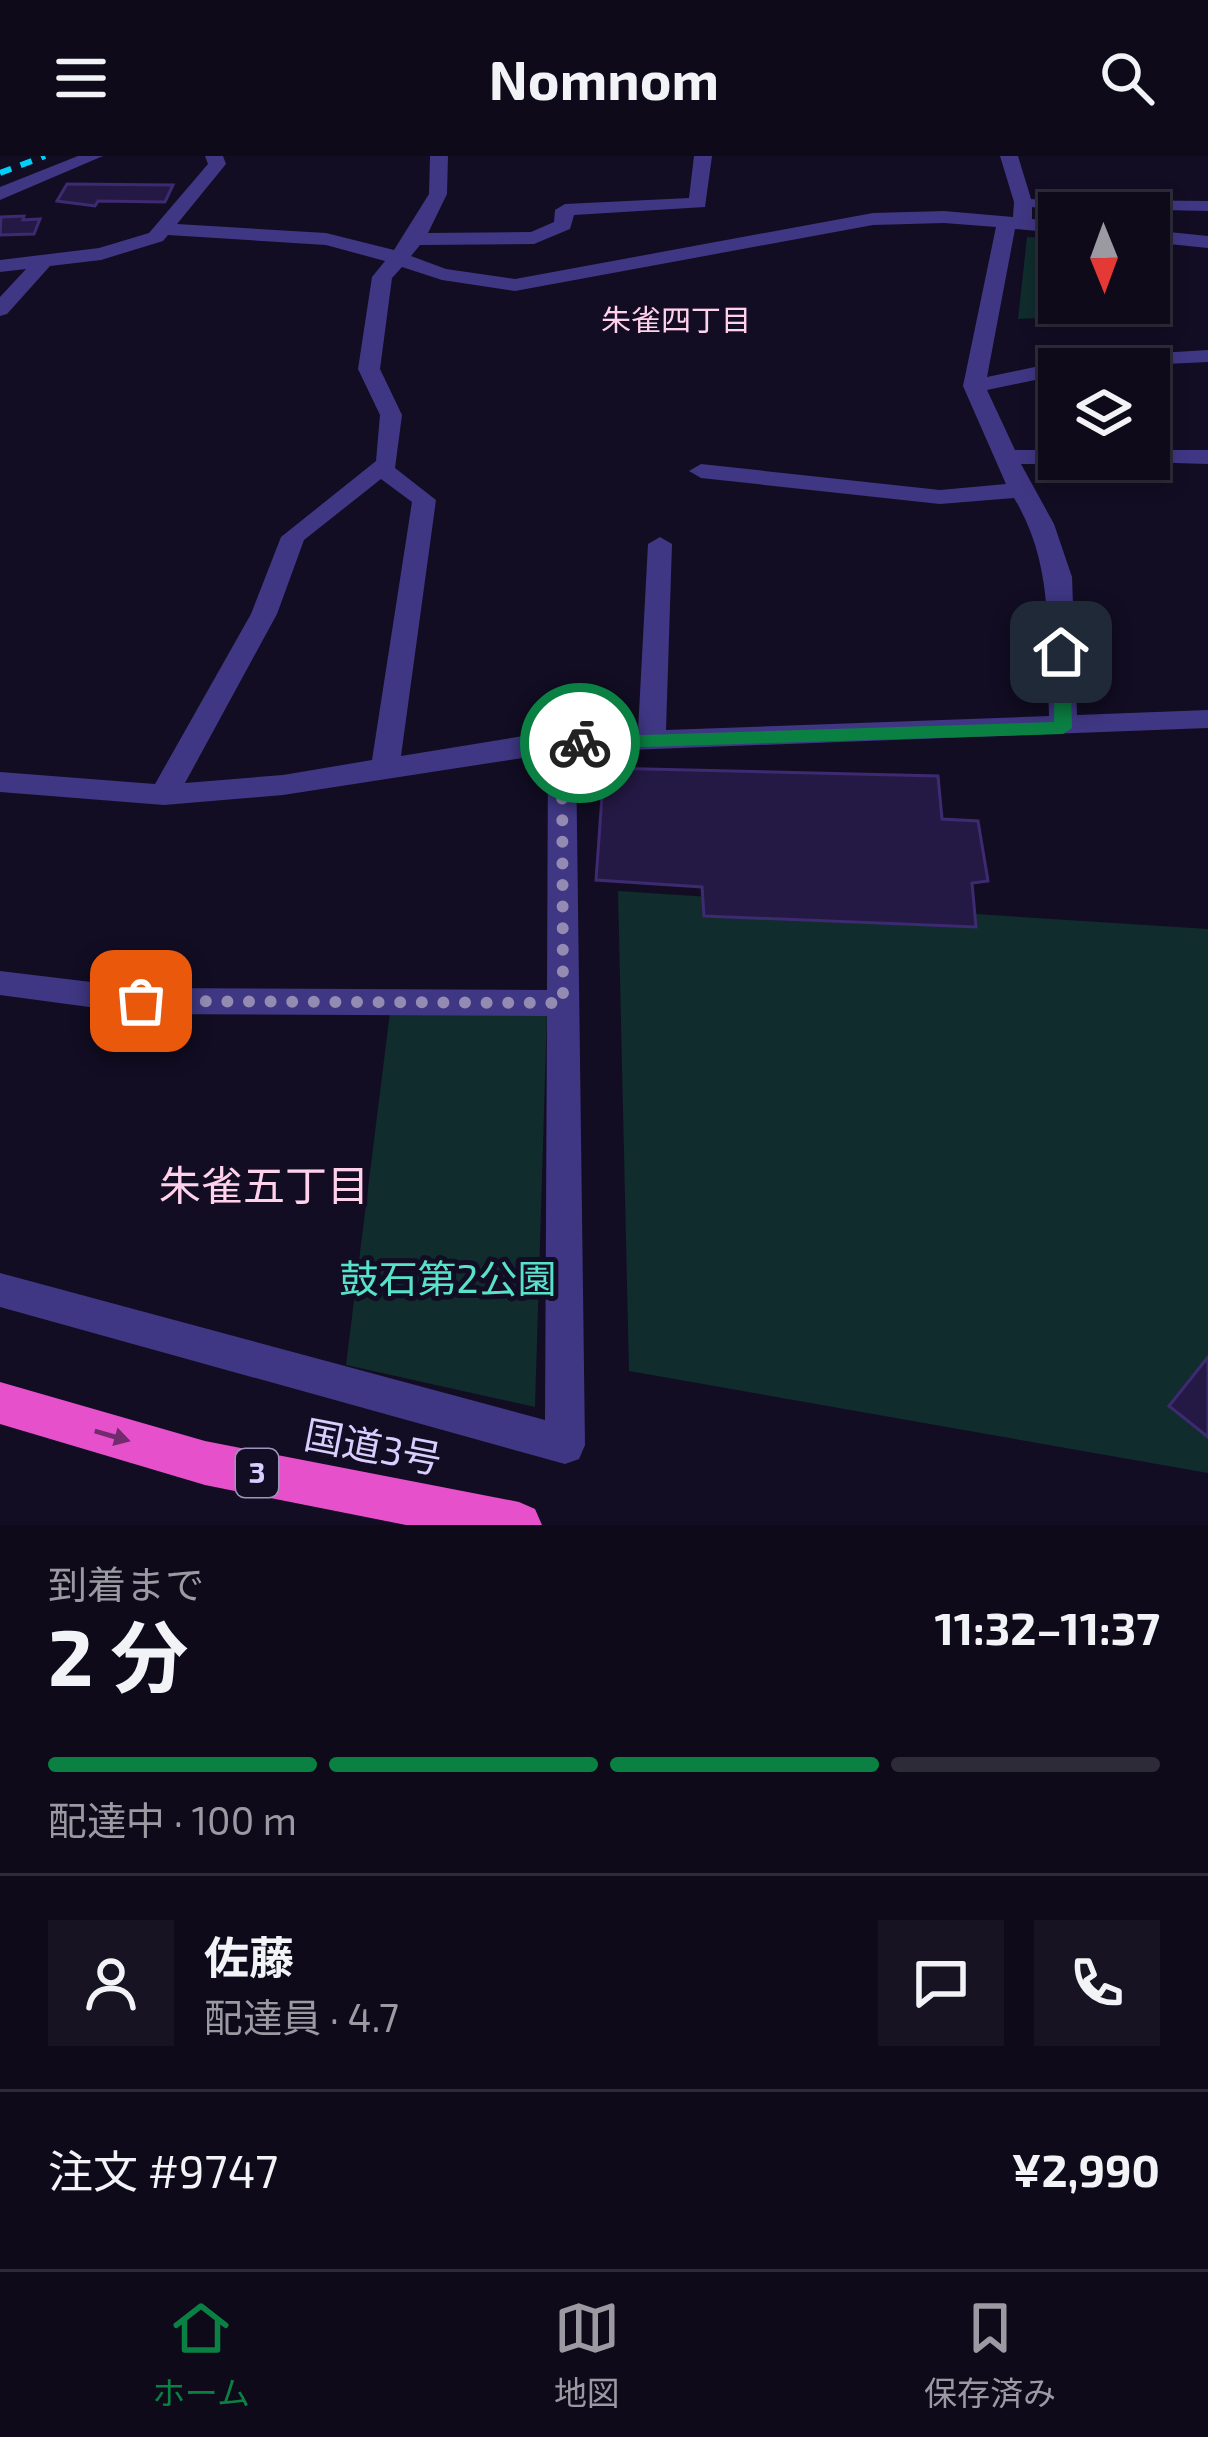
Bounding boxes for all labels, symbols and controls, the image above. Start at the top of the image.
icon: menu [48,45,114,111]
icon: search [1094,45,1160,111]
text: Nomnom [489,46,719,111]
north arrow [1038,192,1170,324]
map controls [1038,192,1170,480]
district label: 朱雀四丁目 [601,301,751,337]
button: layers [1038,348,1170,480]
pin [1010,601,1112,703]
icon: home [1028,619,1094,685]
courier [520,683,640,803]
icon: bike [547,710,613,776]
pin [90,950,192,1052]
icon: bag [108,968,174,1034]
district label: 朱雀五丁目 [159,1159,369,1209]
park label: 鼓石第2公園 [340,1254,556,1301]
street label: 国道3号 [301,1409,446,1482]
one-way arrow [95,1428,131,1446]
road number: 3 [236,1449,278,1497]
text: 到着まで [48,1560,204,1607]
text: 11:32–11:37 [934,1600,1160,1654]
text: 2 分 [48,1608,188,1702]
text: 配達中 · 100 m [48,1796,297,1843]
button: person [48,1920,174,2046]
button: chat [878,1920,1004,2046]
button: phone [1034,1920,1160,2046]
text: 佐藤 [204,1929,294,1983]
text: 配達員 · 4.7 [204,1993,399,2040]
text: ¥2,990 [1012,2142,1160,2196]
text: 注文 #9747 [48,2143,278,2197]
tab: ホーム [152,2295,250,2415]
tab: 地図 [554,2295,620,2415]
tab: 保存済み [924,2295,1056,2415]

